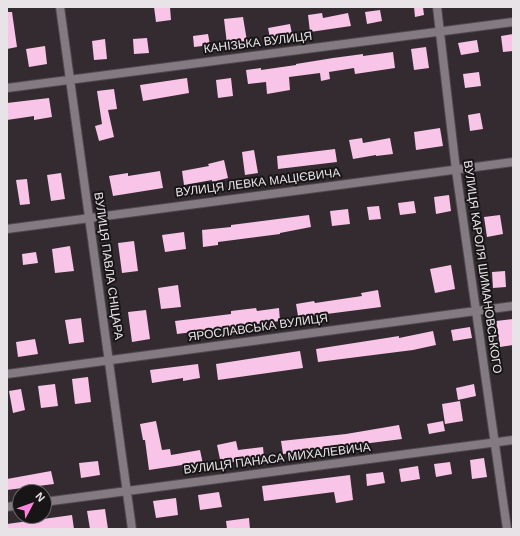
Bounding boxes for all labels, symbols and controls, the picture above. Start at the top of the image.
street label: КАНІЗЬКА ВУЛИЦЯ [203,29,313,57]
street label: ВУЛИЦЯ КАРОЛЯ ШИМАНОВСЬКОГО [460,159,504,375]
street label: ВУЛИЦЯ ЛЕВКА МАЦІЄВИЧА [175,166,341,200]
street label: ВУЛИЦЯ ПАВЛА СНІЦАРА [91,191,125,341]
street label: ЯРОСЛАВСЬКА ВУЛИЦЯ [187,311,329,345]
street label: ВУЛИЦЯ ПАНАСА МИХАЛЕВИЧА [183,440,371,478]
north arrow [12,484,52,524]
text: N [33,490,47,504]

